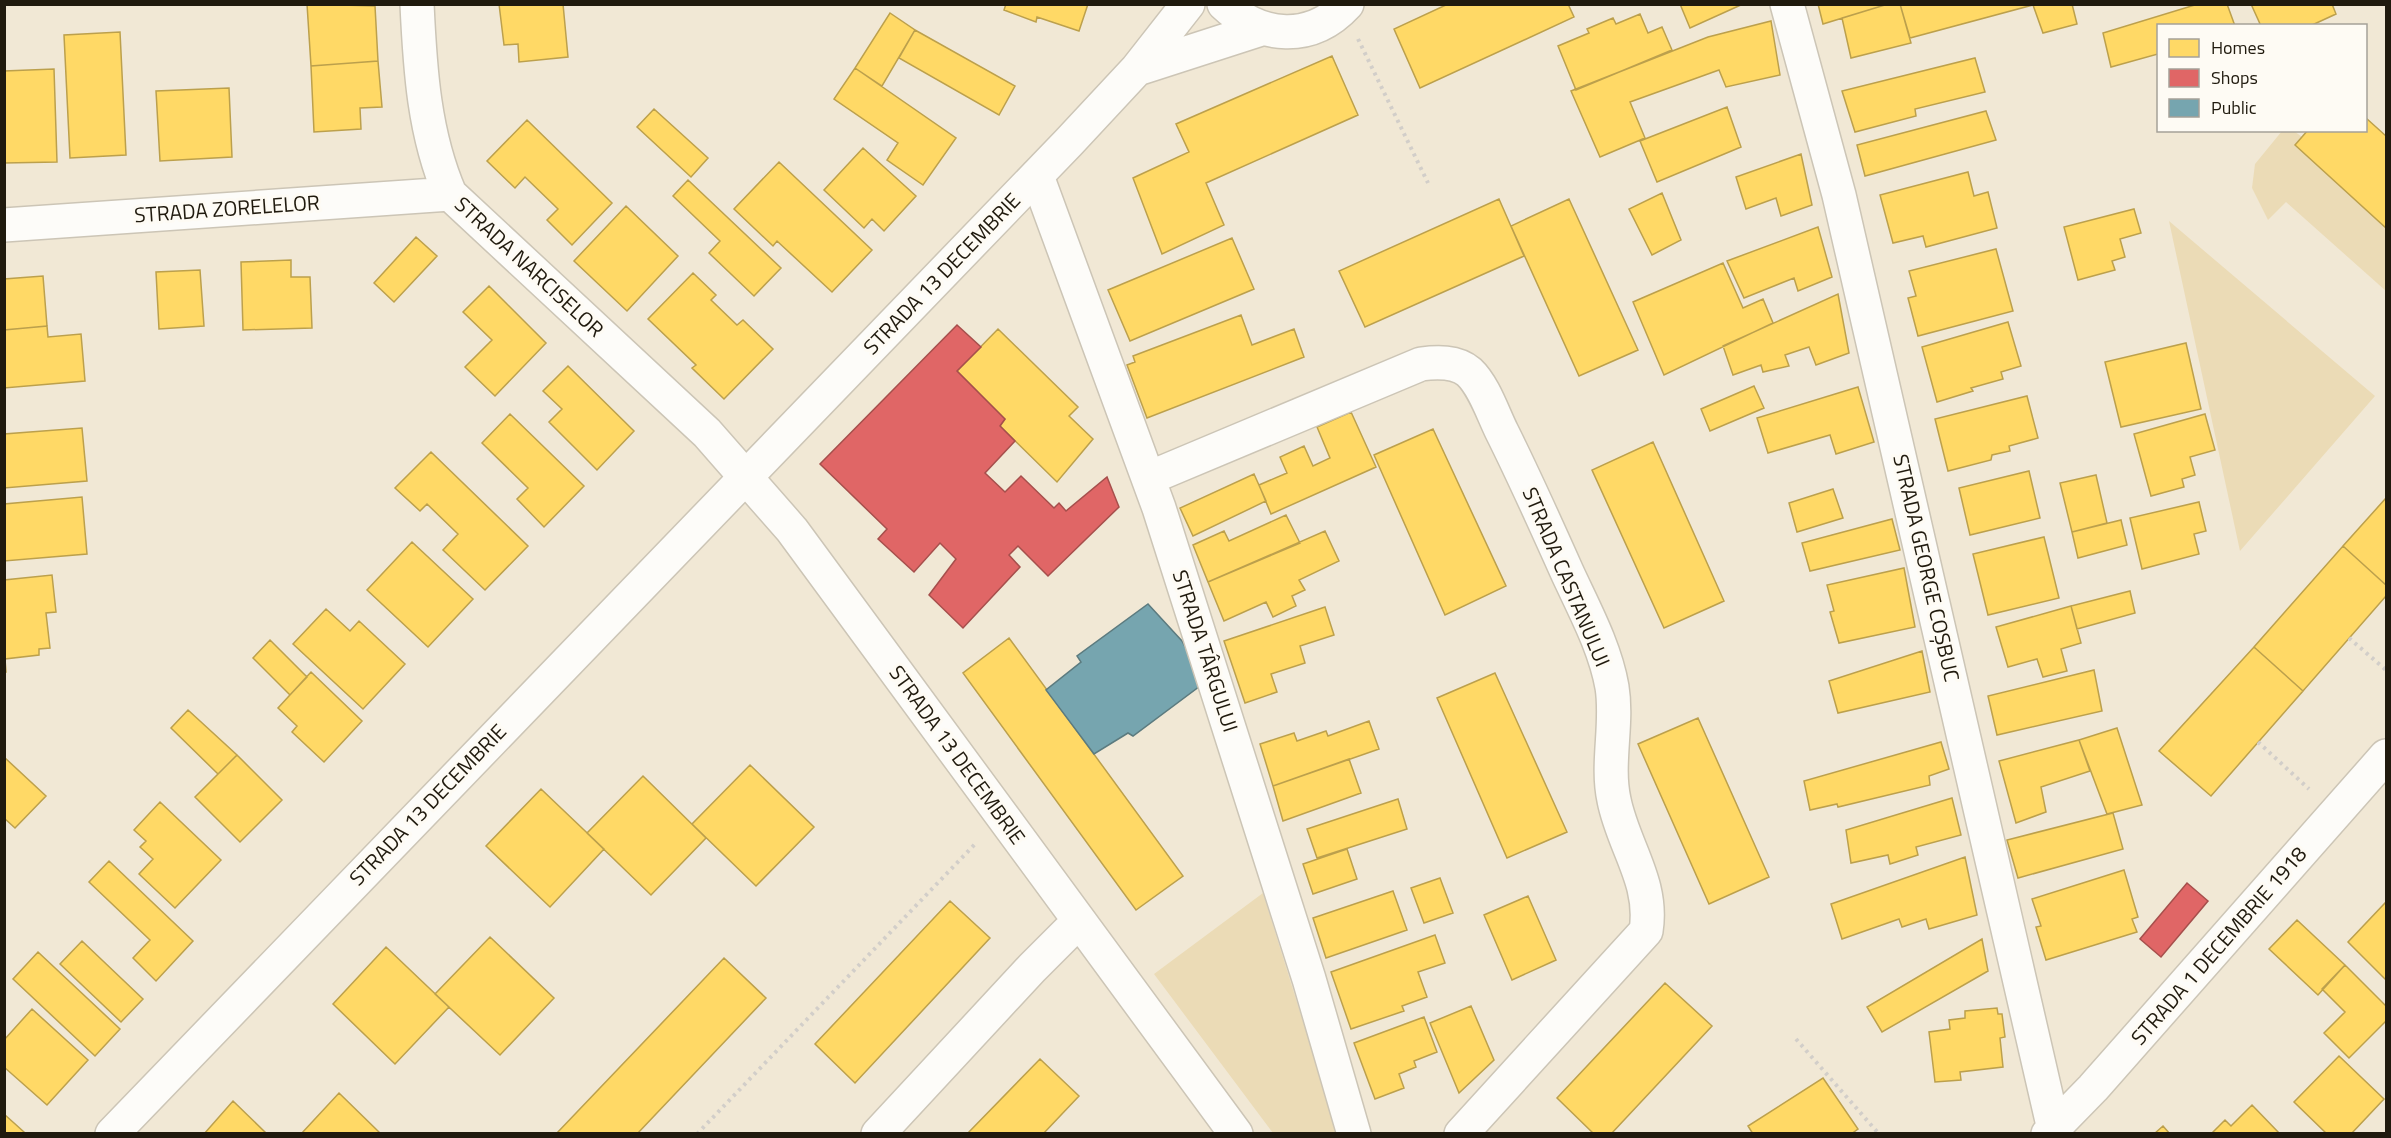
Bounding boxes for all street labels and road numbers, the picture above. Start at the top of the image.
street label: STRADA 13 DECEMBRIE [855,185,1027,362]
street label: STRADA ZORELELOR [133,186,321,230]
street label: STRADA NARCISELOR [448,188,611,344]
street label: STRADA GEORGE COȘBUC [1885,451,1969,685]
street label: STRADA CASTANULUI [1515,482,1619,671]
street label: STRADA TÂRGULUI [1165,566,1247,736]
street label: STRADA 13 DECEMBRIE [882,658,1034,851]
street label: STRADA 13 DECEMBRIE [341,716,513,893]
street label: STRADA 1 DECEMBRIE 1918 [2123,839,2314,1052]

